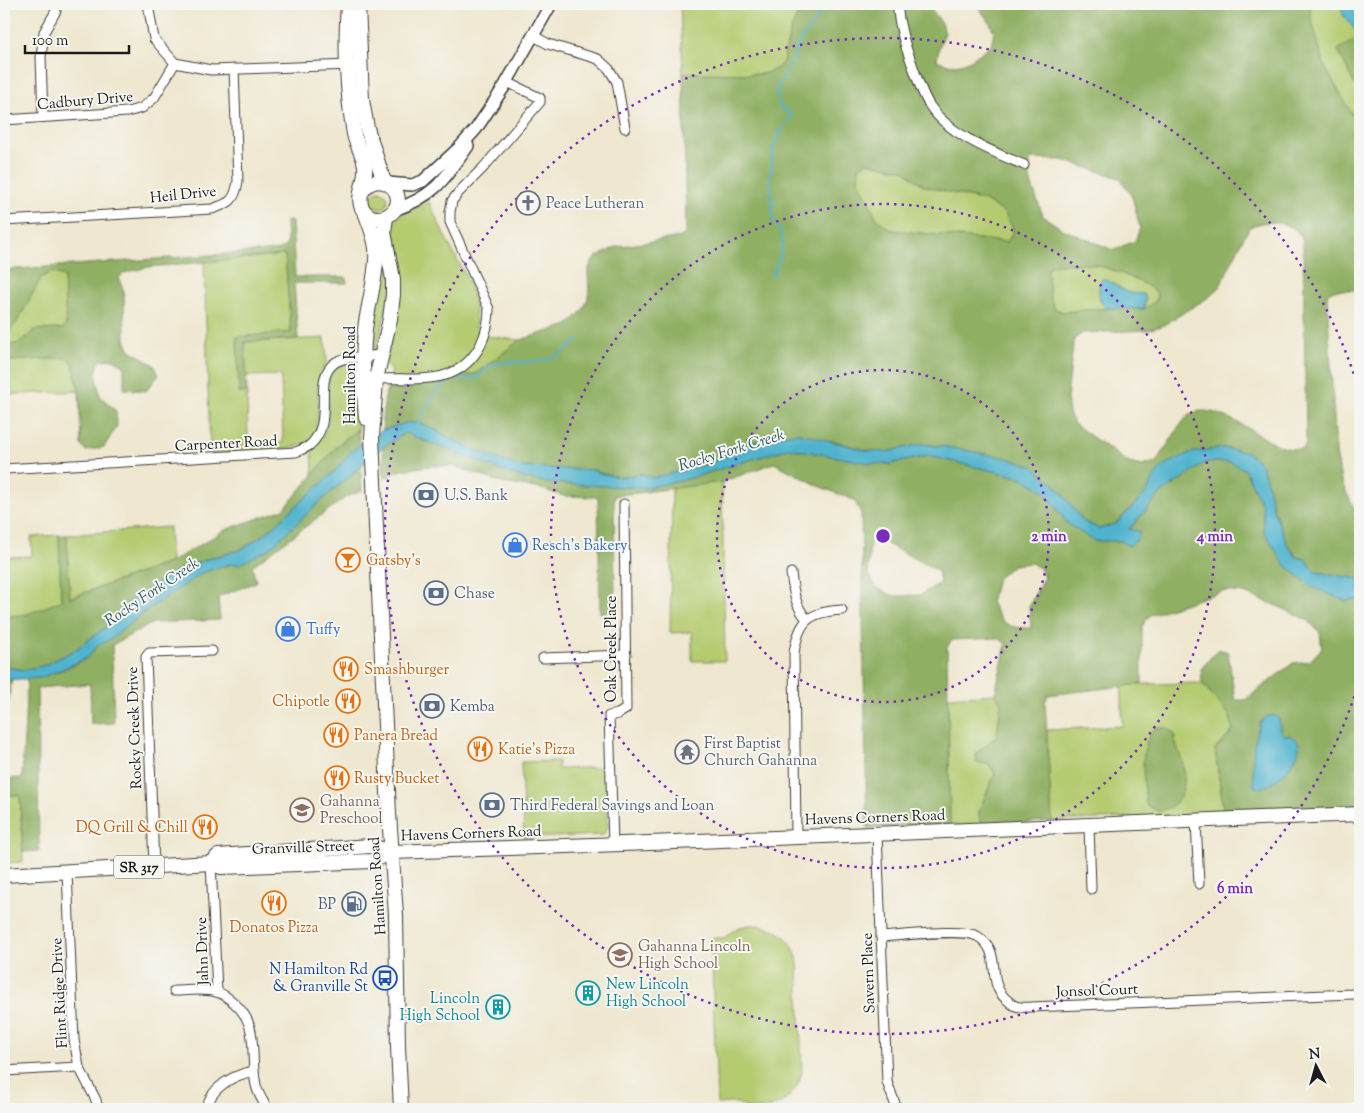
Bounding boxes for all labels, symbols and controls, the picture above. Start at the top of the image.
scale bar [25,22,129,54]
text: 100 m [32,31,69,52]
street label: Cadbury Drive [36,87,134,116]
street label: Heil Drive [149,182,217,209]
church icon: Peace Lutheran [515,190,541,216]
place label: Peace Lutheran [546,194,644,215]
street label: Hamilton Road [341,325,362,424]
water label: Rocky Fork Creek [676,424,787,478]
street label: Carpenter Road [174,431,279,458]
bank icon: U.S. Bank [413,482,439,508]
place label: U.S. Bank [444,486,508,507]
centre of rings [874,527,892,545]
text: 2 min [1031,527,1067,548]
text: 4 min [1196,527,1233,548]
shop icon: Resch's Bakery [502,532,528,558]
place label: Resch's Bakery [532,536,628,557]
bar icon: Gatsby's [335,547,361,573]
place label: Gatsby's [366,551,421,572]
water label: Rocky Fork Creek [101,553,204,633]
bank icon: Chase [423,580,449,606]
place label: Chase [454,584,495,605]
street label: Oak Creek Place [602,596,623,702]
shop icon: Tuffy [275,616,301,642]
place label: Tuffy [306,620,341,641]
restaurant icon: Smashburger [333,656,359,682]
place label: Smashburger [364,660,450,681]
street label: Rocky Creek Drive [123,666,148,790]
restaurant icon: Chipotle [335,688,361,714]
place label: Chipotle [272,692,330,713]
bank icon: Kemba [419,693,445,719]
place label: Kemba [450,697,495,718]
restaurant icon: Panera Bread [323,722,349,748]
place label: Panera Bread [354,726,438,747]
place label: First Baptist Church Gahanna [704,734,817,772]
restaurant icon: Katie's Pizza [467,736,493,762]
temple icon: First Baptist Church Gahanna [674,739,700,765]
place label: Katie's Pizza [498,740,575,761]
restaurant icon: Rusty Bucket [324,765,350,791]
place label: Rusty Bucket [354,769,439,790]
place label: Gahanna Preschool [320,792,383,830]
bank icon: Third Federal Savings and Loan [479,792,505,818]
place label: Third Federal Savings and Loan [510,796,714,817]
school or university icon: Gahanna Preschool [289,797,315,823]
street label: Havens Corners Road [804,806,946,831]
restaurant icon: DQ Grill & Chill [192,814,218,840]
place label: DQ Grill & Chill [76,818,188,839]
street label: Havens Corners Road [400,822,542,847]
street label: Hamilton Road [365,835,392,936]
street label: Granville Street [251,836,355,861]
road number: SR 317 [114,856,164,879]
text: 6 min [1217,879,1253,900]
restaurant icon: Donatos Pizza [261,890,287,916]
fuel station icon: BP [341,891,367,917]
place label: BP [318,895,337,916]
street label: Jahn Drive [192,916,215,986]
place label: Donatos Pizza [230,918,319,939]
street label: Savern Place [858,932,881,1014]
street label: Flint Ridge Drive [47,937,74,1049]
place label: Gahanna Lincoln High School [638,937,751,975]
school or university icon: Gahanna Lincoln High School [607,942,633,968]
place label: N Hamilton Rd & Granville St [269,960,369,998]
bus stop icon: N Hamilton Rd & Granville St [372,965,398,991]
place label: New Lincoln High School [606,975,689,1013]
building icon: New Lincoln High School [575,980,601,1006]
street label: Jonsol Court [1055,980,1138,1003]
place label: Lincoln High School [400,989,480,1027]
building icon: Lincoln High School [485,994,511,1020]
north arrow [1292,1040,1342,1090]
text: N [1308,1045,1321,1066]

